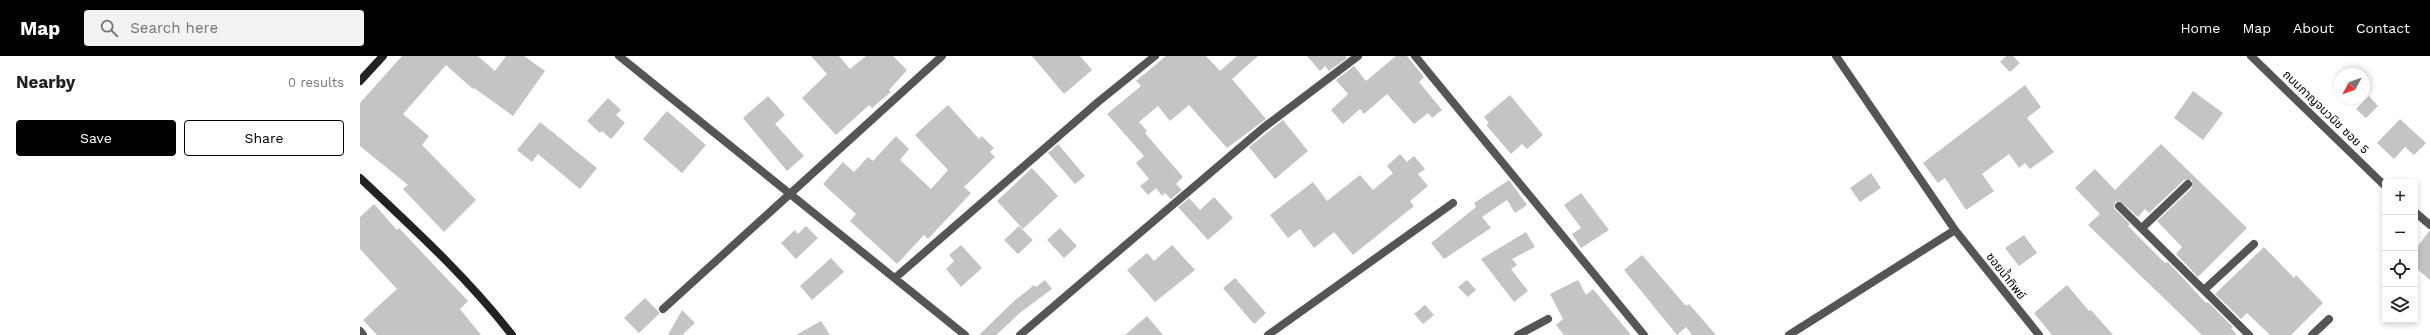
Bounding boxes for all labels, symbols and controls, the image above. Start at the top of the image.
search box [84,10,364,46]
text: Map [20,17,60,40]
icon: search [98,17,120,39]
text: Search here [130,19,218,37]
text: Home [2180,20,2220,36]
text: Map [2242,20,2271,36]
text: About [2293,20,2334,36]
text: Contact [2356,20,2410,36]
street label: ถนนกาญจนวนิช ซอย 5 [2280,67,2372,157]
north arrow [2334,68,2370,104]
text: Nearby [16,72,75,92]
text: 0 results [288,75,344,90]
button: Save [16,120,176,156]
button: Share [184,120,344,156]
map controls [2382,179,2418,323]
button: + [2382,179,2418,215]
button: − [2382,215,2418,251]
street label: ซอยน้ำทิพย์ [1983,249,2030,302]
button: locate [2382,251,2418,287]
button: layers [2382,287,2418,323]

